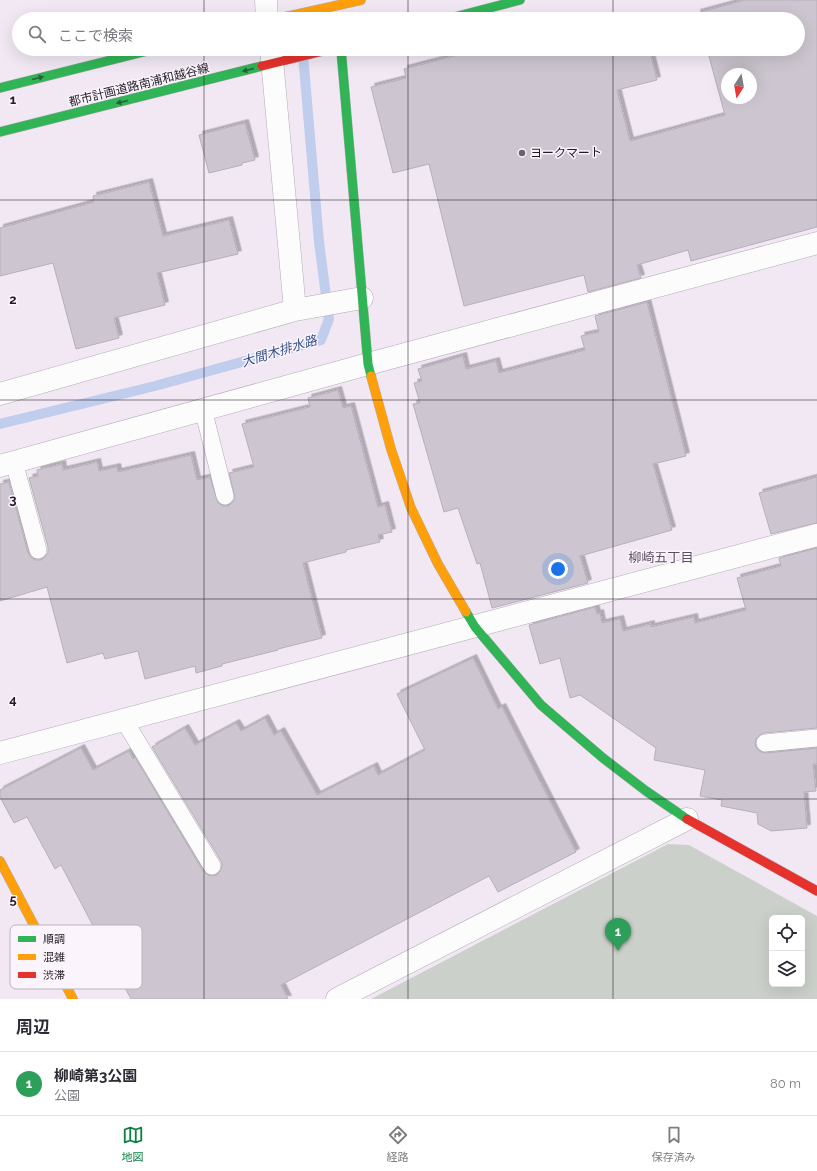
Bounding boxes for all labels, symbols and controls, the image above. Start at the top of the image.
search box [12,12,805,56]
icon: search [26,23,48,45]
text: ここで検索 [58,27,133,45]
street label: 都市計画道路南浦和越谷線 [67,61,211,109]
one-way arrow [242,67,254,73]
north arrow [721,68,757,104]
one-way arrow [32,75,44,81]
text: 1 [10,92,17,107]
one-way arrow [116,99,128,105]
place label: ヨークマート [530,146,602,160]
marker: ヨークマート [517,148,527,158]
text: 2 [9,292,17,307]
water label: 大間木排水路 [240,332,319,370]
text: 3 [9,492,17,507]
district label: 柳崎五丁目 [628,550,694,565]
your location [548,559,568,579]
text: 4 [9,692,17,707]
text: 5 [9,892,17,907]
map controls [769,915,805,987]
button: locate [769,915,805,951]
pin: 1 [605,918,631,951]
legend [10,925,142,989]
text: 順調 [43,933,65,946]
text: 混雑 [43,951,65,964]
button: layers [769,951,805,987]
text: 渋滞 [43,969,65,982]
text: 周辺 [16,1017,50,1037]
text: 柳崎第3公園 [54,1067,137,1085]
text: 1 [26,1076,32,1091]
text: 80 m [770,1076,801,1091]
text: 公園 [54,1088,80,1103]
tab: 地図 [122,1124,144,1164]
tab: 経路 [387,1124,409,1164]
tab: 保存済み [652,1124,696,1164]

